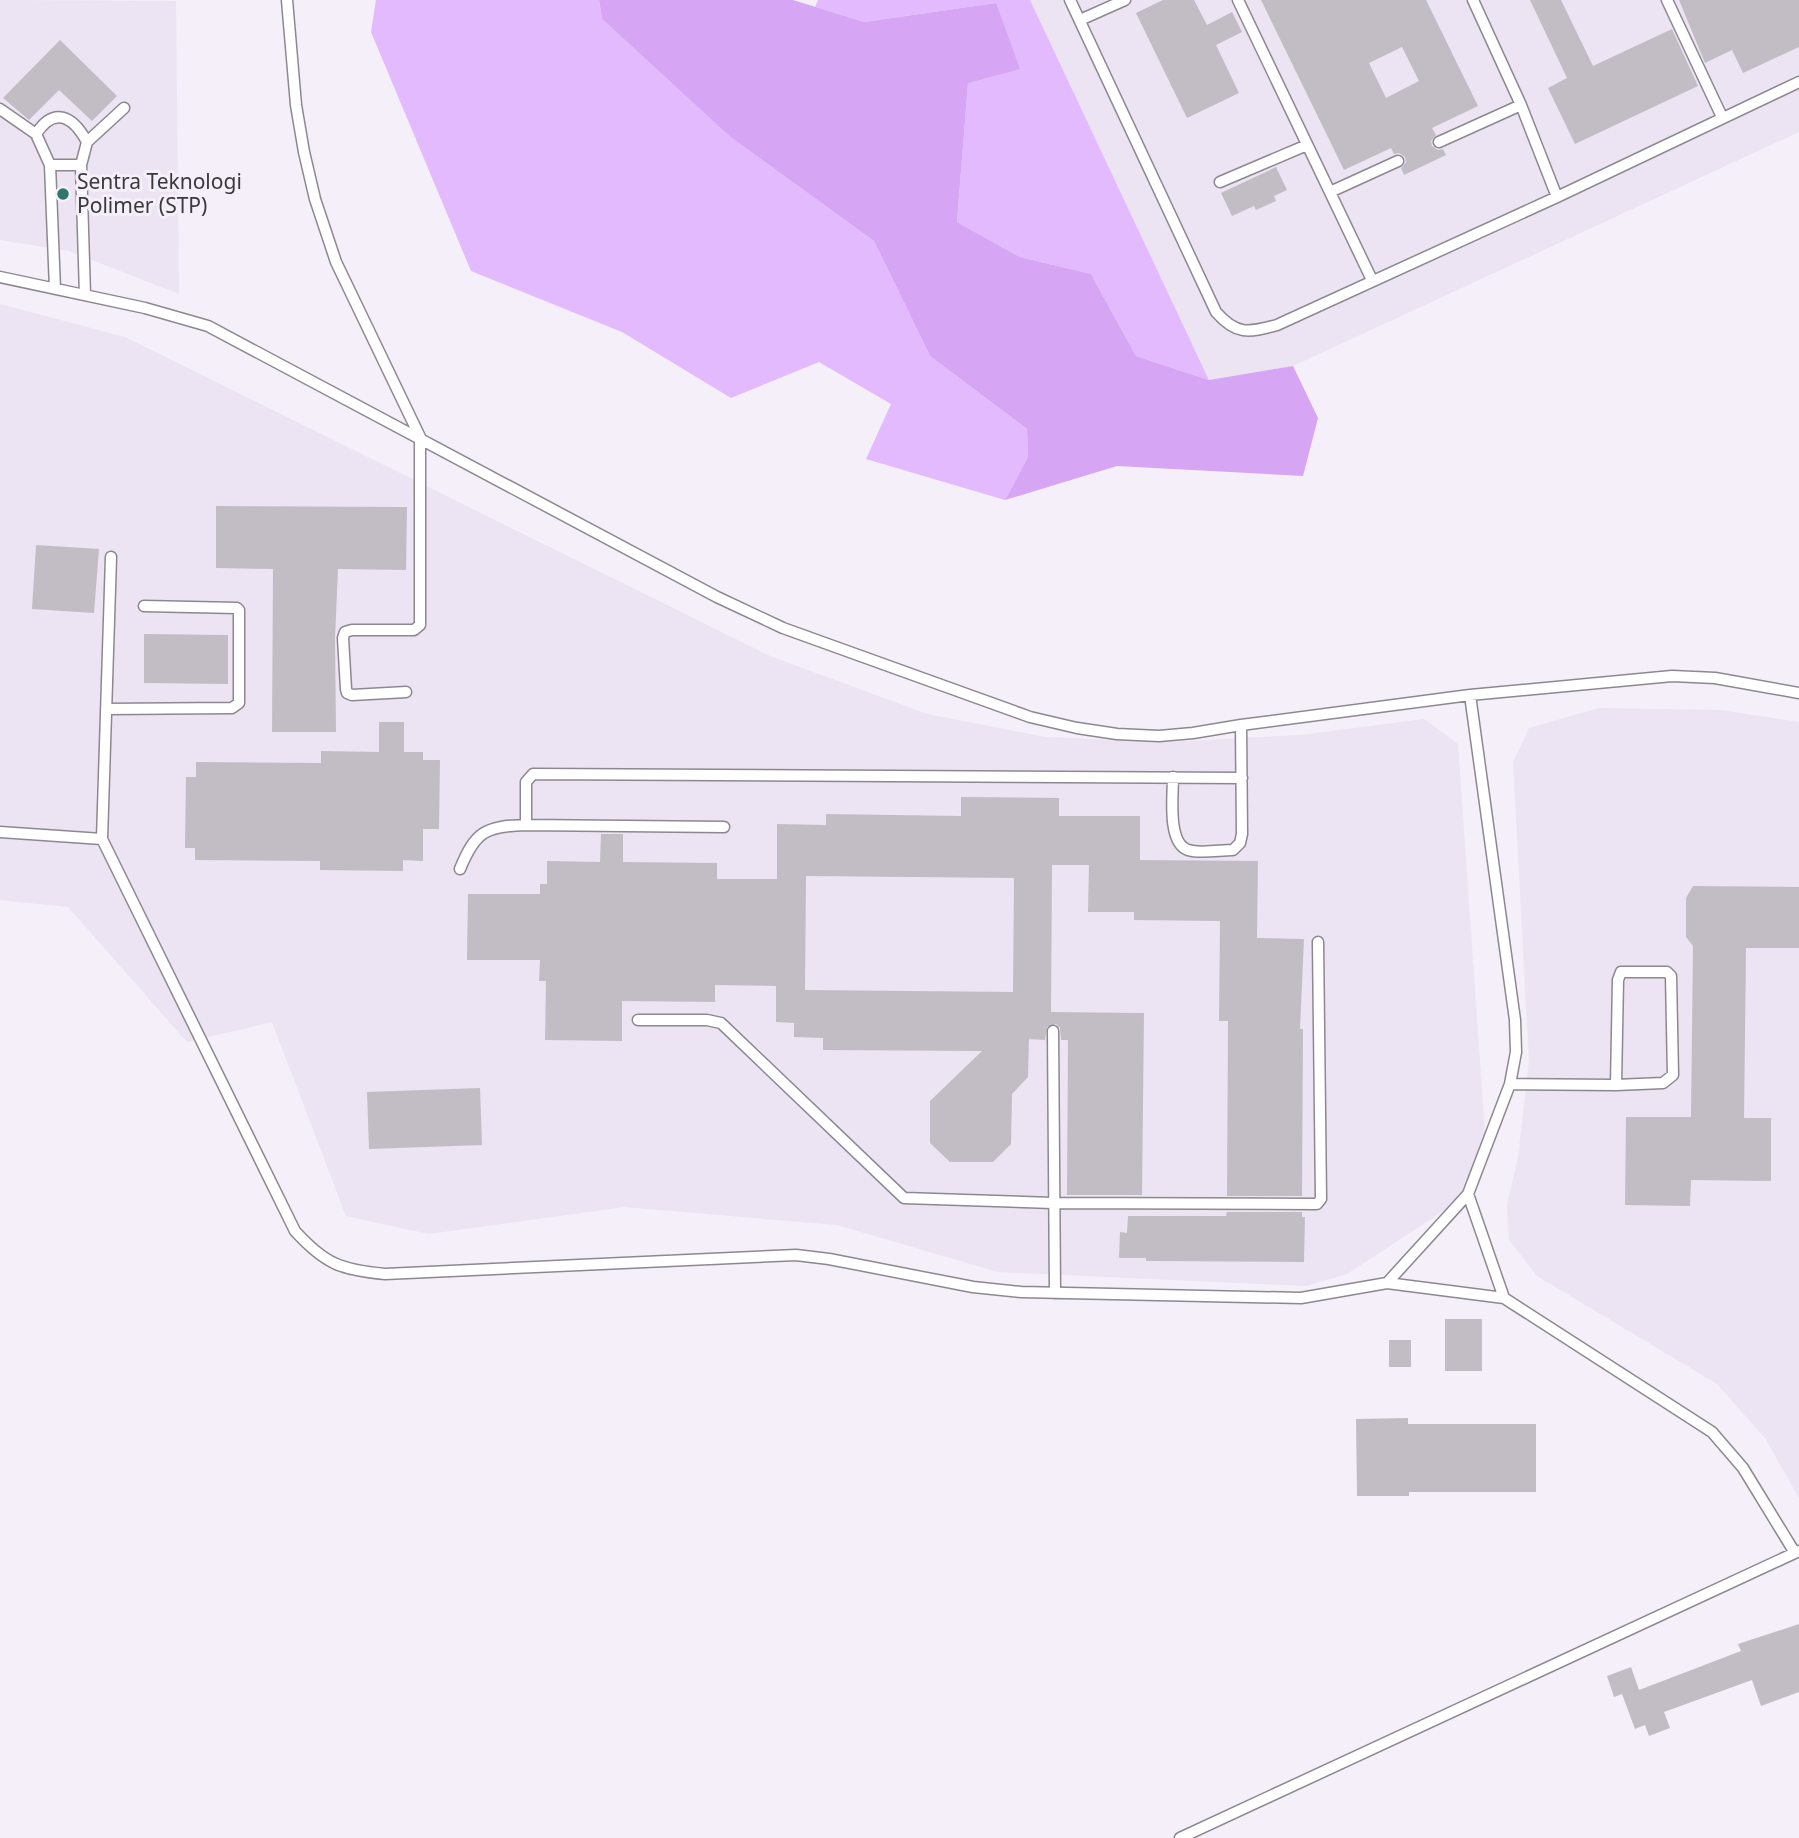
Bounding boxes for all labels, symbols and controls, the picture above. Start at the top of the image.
place label: Sentra Teknologi Polimer (STP) [77,167,242,219]
marker: Sentra Teknologi Polimer (STP) [55,186,71,202]

